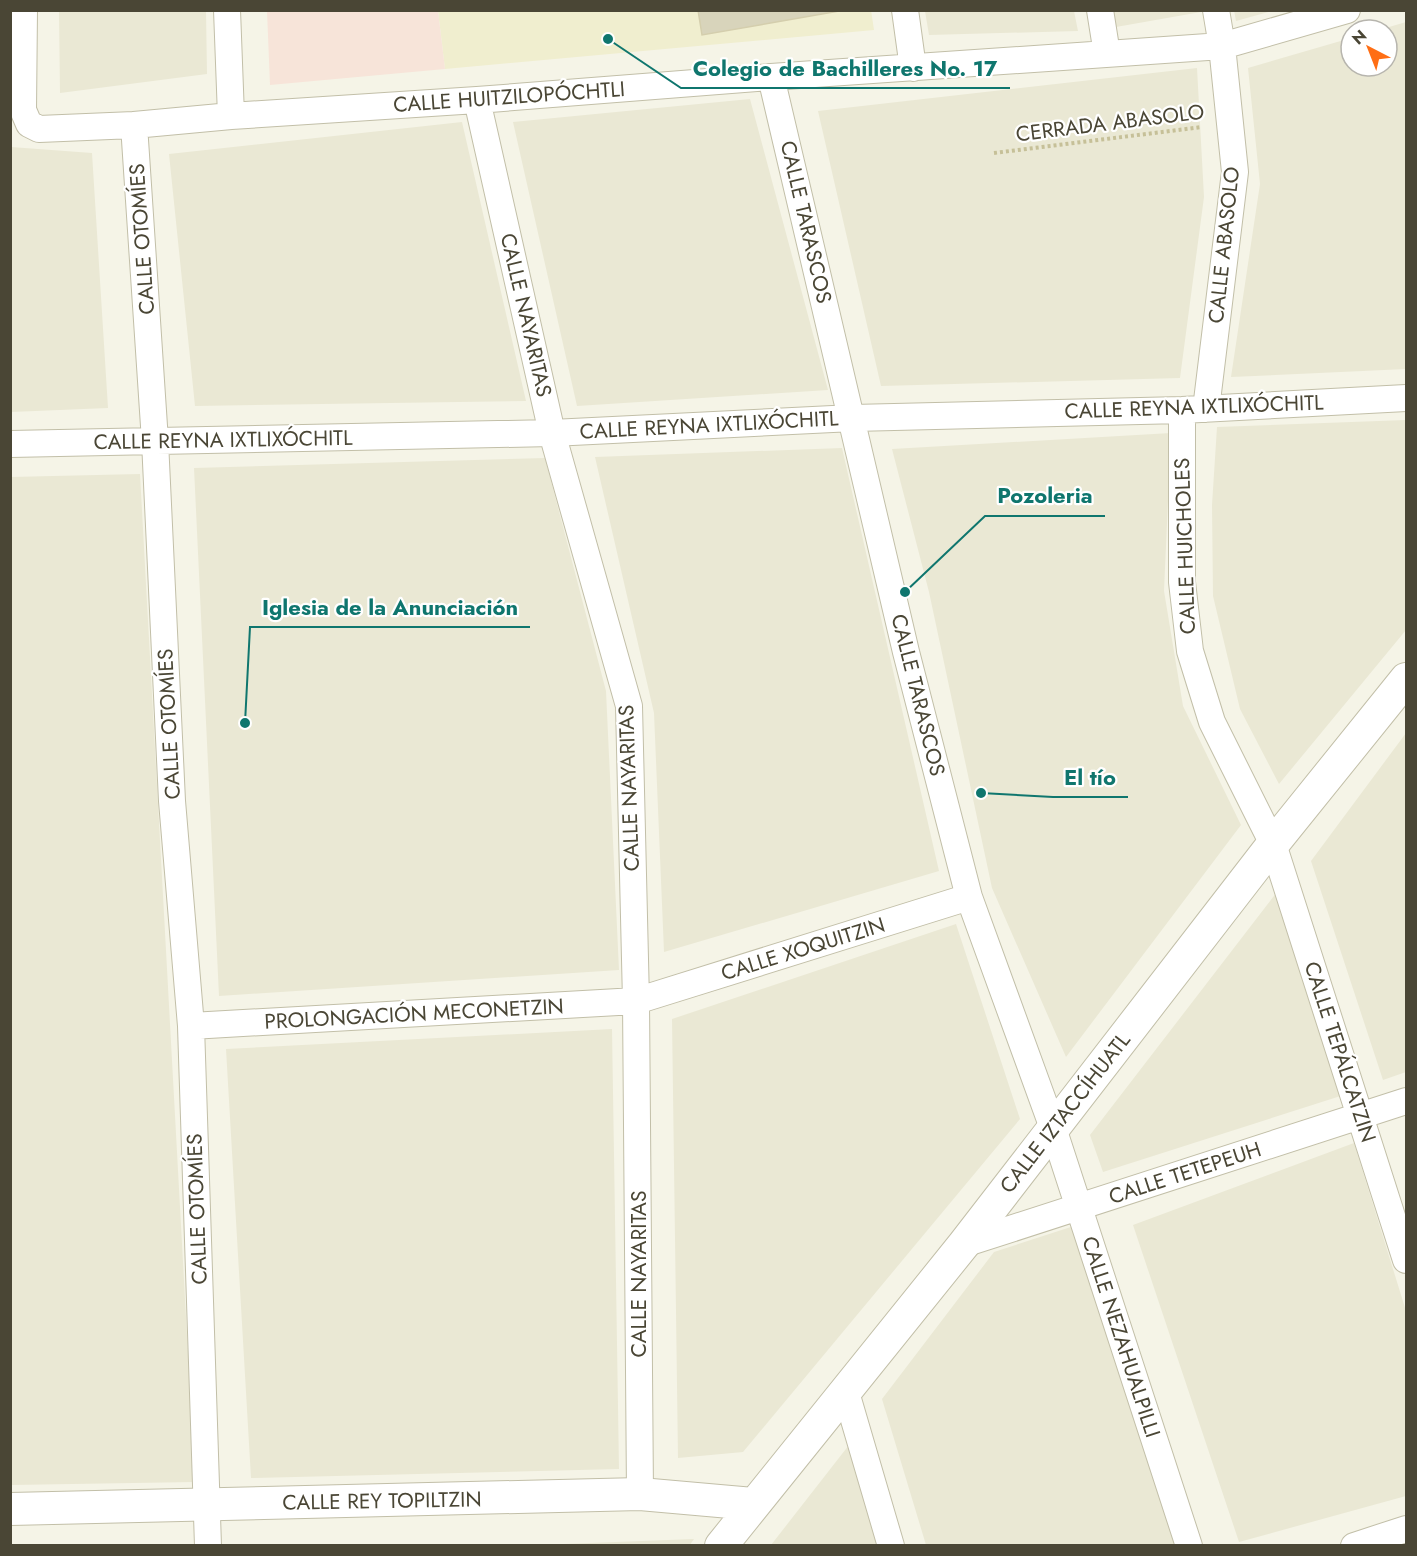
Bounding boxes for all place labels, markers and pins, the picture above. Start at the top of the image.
callout: Colegio de Bachilleres No. 17 [681,48,1010,88]
callout: Pozoleria [985,476,1105,516]
callout: Iglesia de la Anunciación [250,587,530,627]
callout: El tío [1053,757,1128,797]

